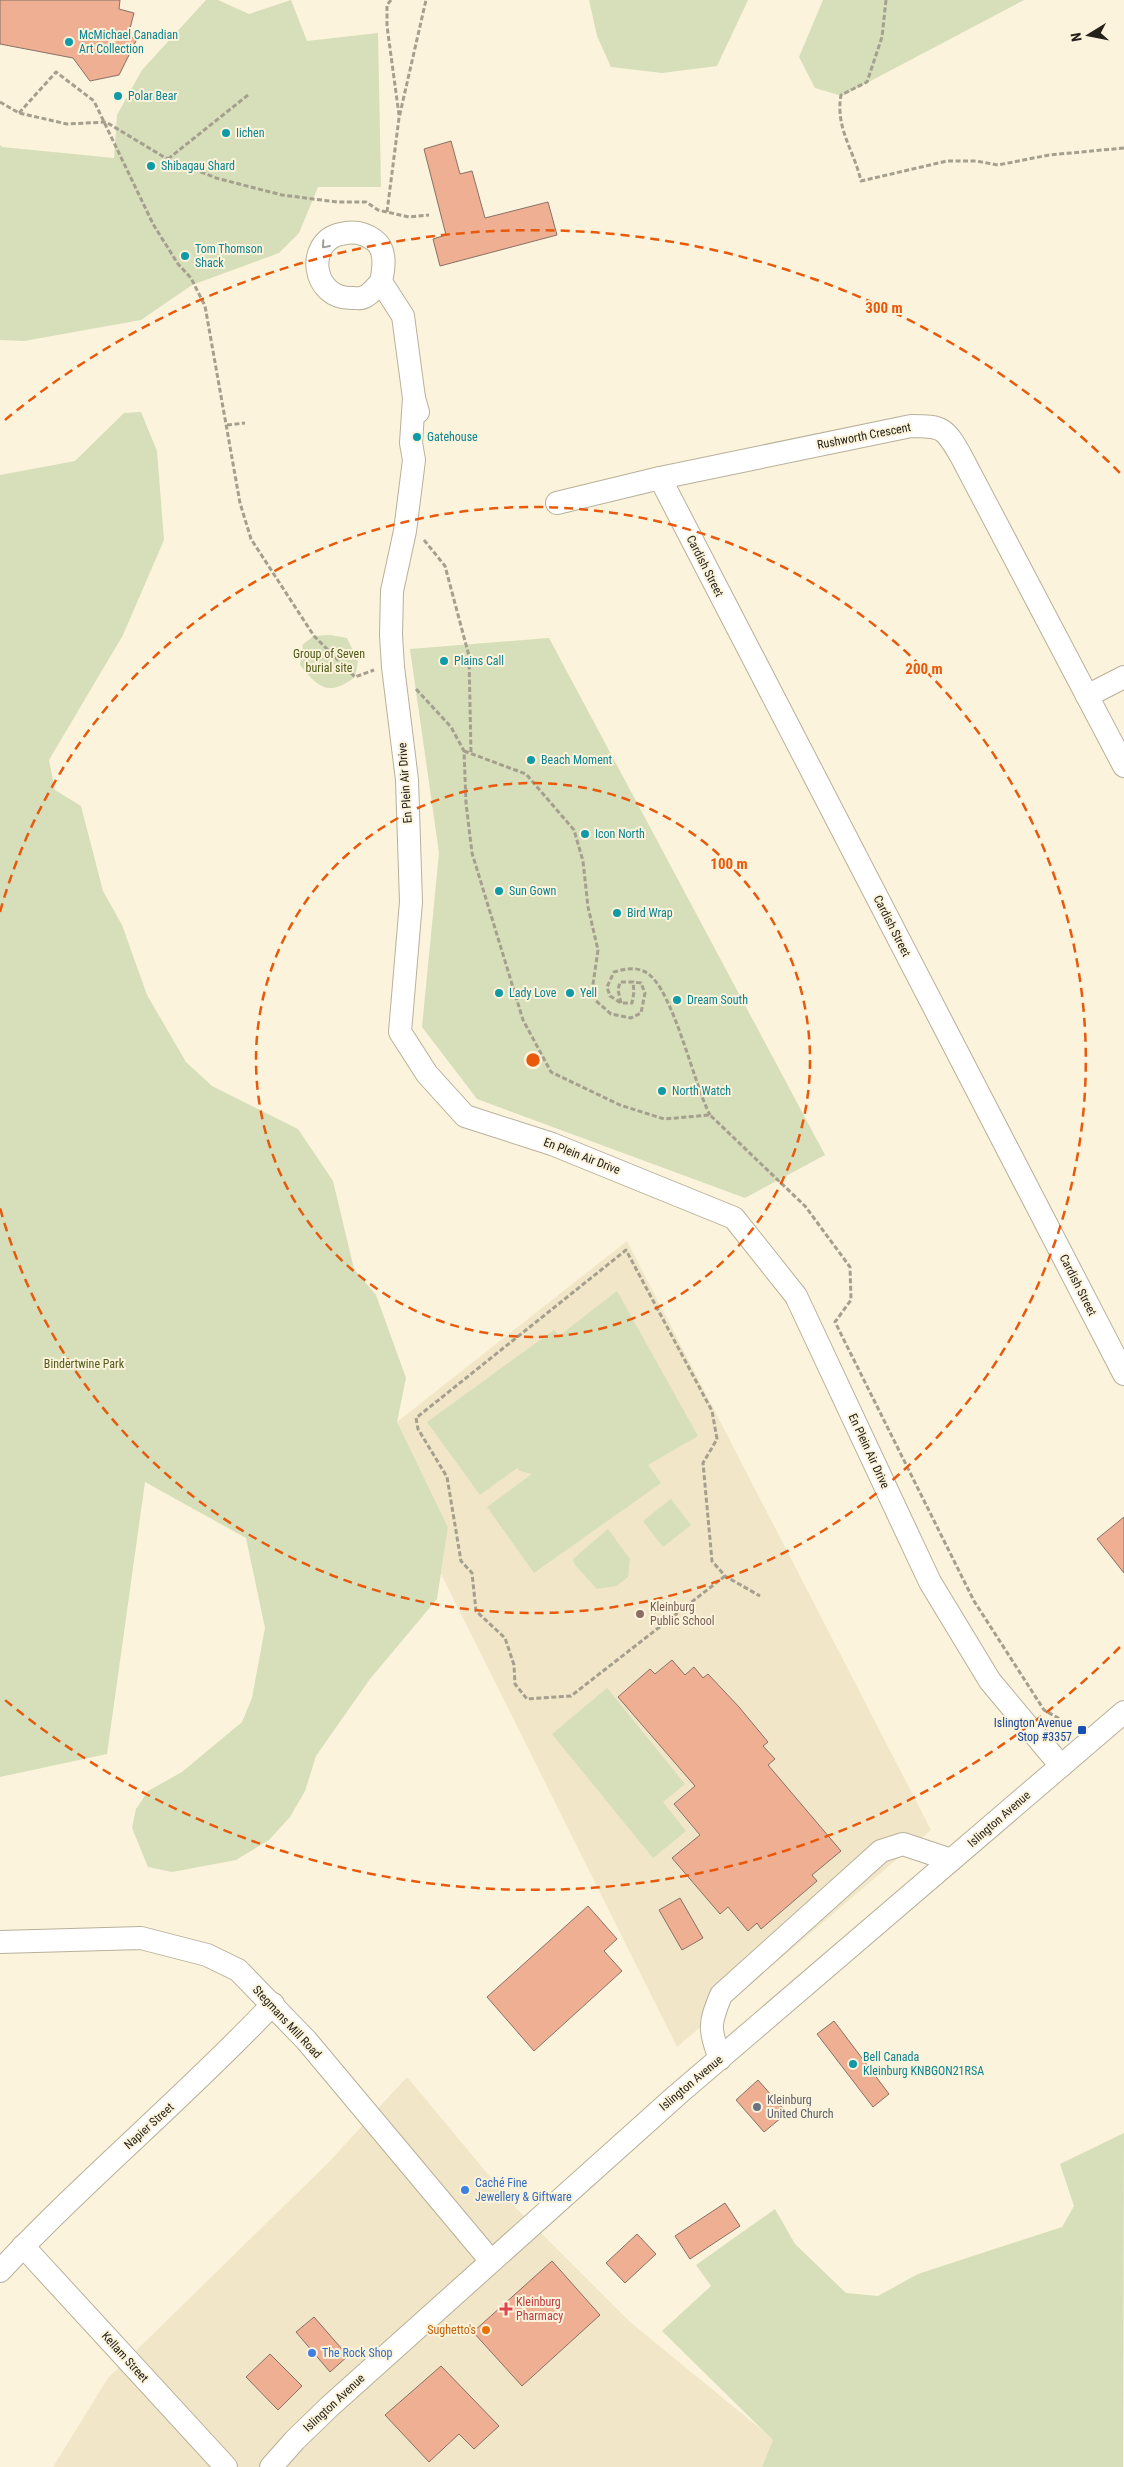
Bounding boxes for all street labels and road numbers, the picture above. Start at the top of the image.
street label: Rushworth Crescent [816,420,913,452]
street label: Cardish Street [684,533,727,599]
street label: En Plein Air Drive [395,742,415,824]
street label: Cardish Street [871,893,914,959]
street label: En Plein Air Drive [542,1135,623,1177]
street label: Cardish Street [1057,1252,1100,1318]
street label: En Plein Air Drive [846,1411,893,1491]
street label: Islington Avenue [965,1788,1033,1850]
street label: Stegmans Mill Road [250,1983,324,2061]
street label: Islington Avenue [657,2052,726,2114]
street label: Napier Street [121,2100,177,2152]
street label: Kellam Street [99,2329,152,2385]
street label: Islington Avenue [301,2371,368,2435]

